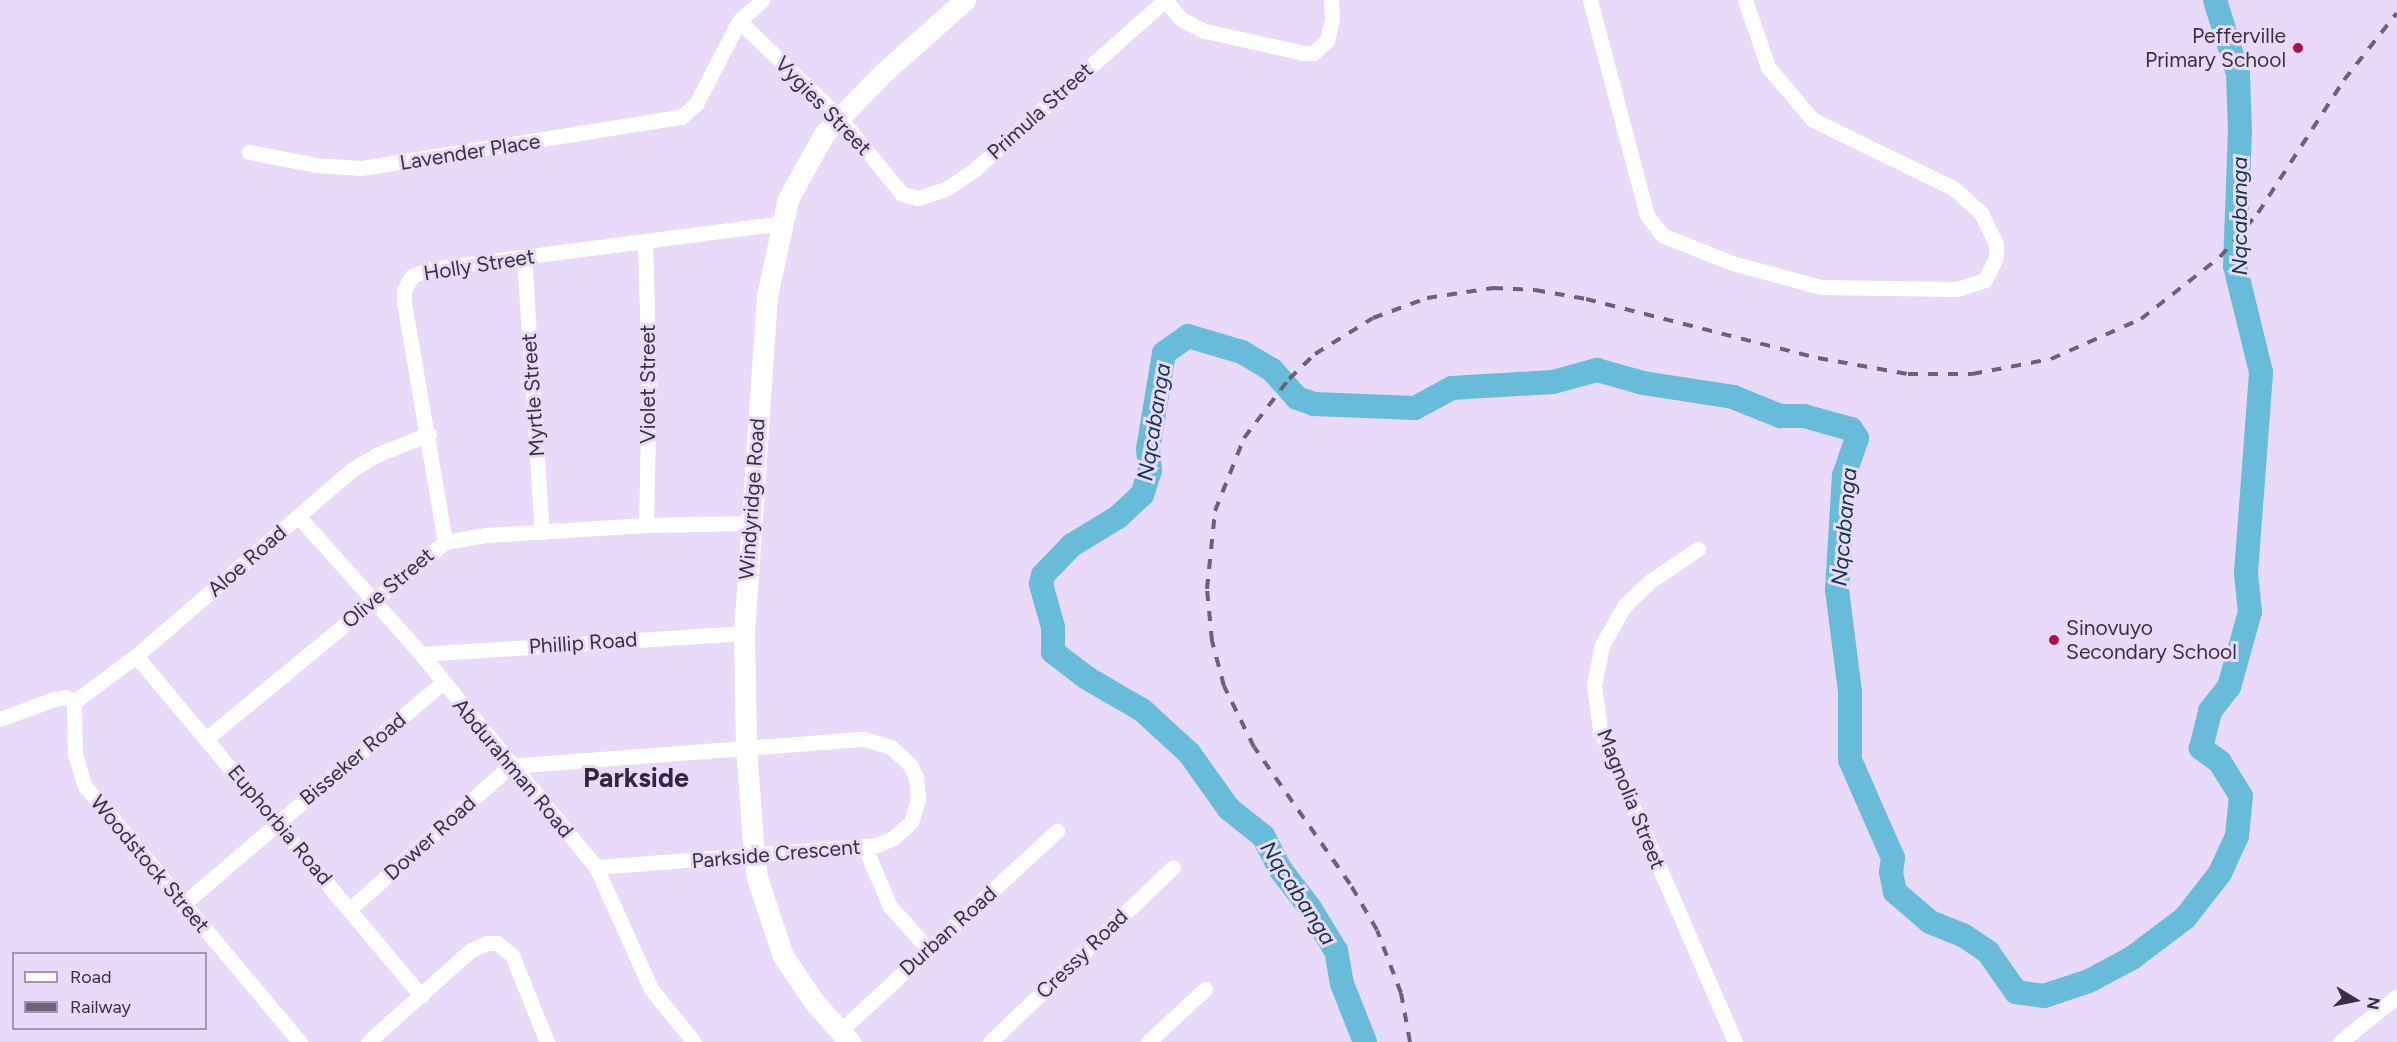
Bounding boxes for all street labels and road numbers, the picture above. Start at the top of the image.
street label: Vygies Street [770,51,876,161]
street label: Primula Street [982,57,1098,165]
street label: Lavender Place [398,128,542,176]
street label: Holly Street [422,244,536,286]
street label: Violet Street [635,324,661,444]
street label: Myrtle Street [516,332,550,458]
street label: Windyridge Road [734,417,770,581]
street label: Aloe Road [203,520,291,602]
street label: Olive Street [337,542,439,634]
street label: Phillip Road [528,627,638,659]
street label: Abdurahman Road [447,693,579,843]
street label: Bisseker Road [295,707,411,811]
street label: Magnolia Street [1591,725,1671,873]
street label: Euphorbia Road [222,760,338,890]
street label: Woodstock Street [85,790,215,938]
street label: Dower Road [379,790,481,886]
street label: Parkside Crescent [690,834,862,874]
street label: Durban Road [894,881,1002,981]
street label: Cressy Road [1031,904,1133,1004]

